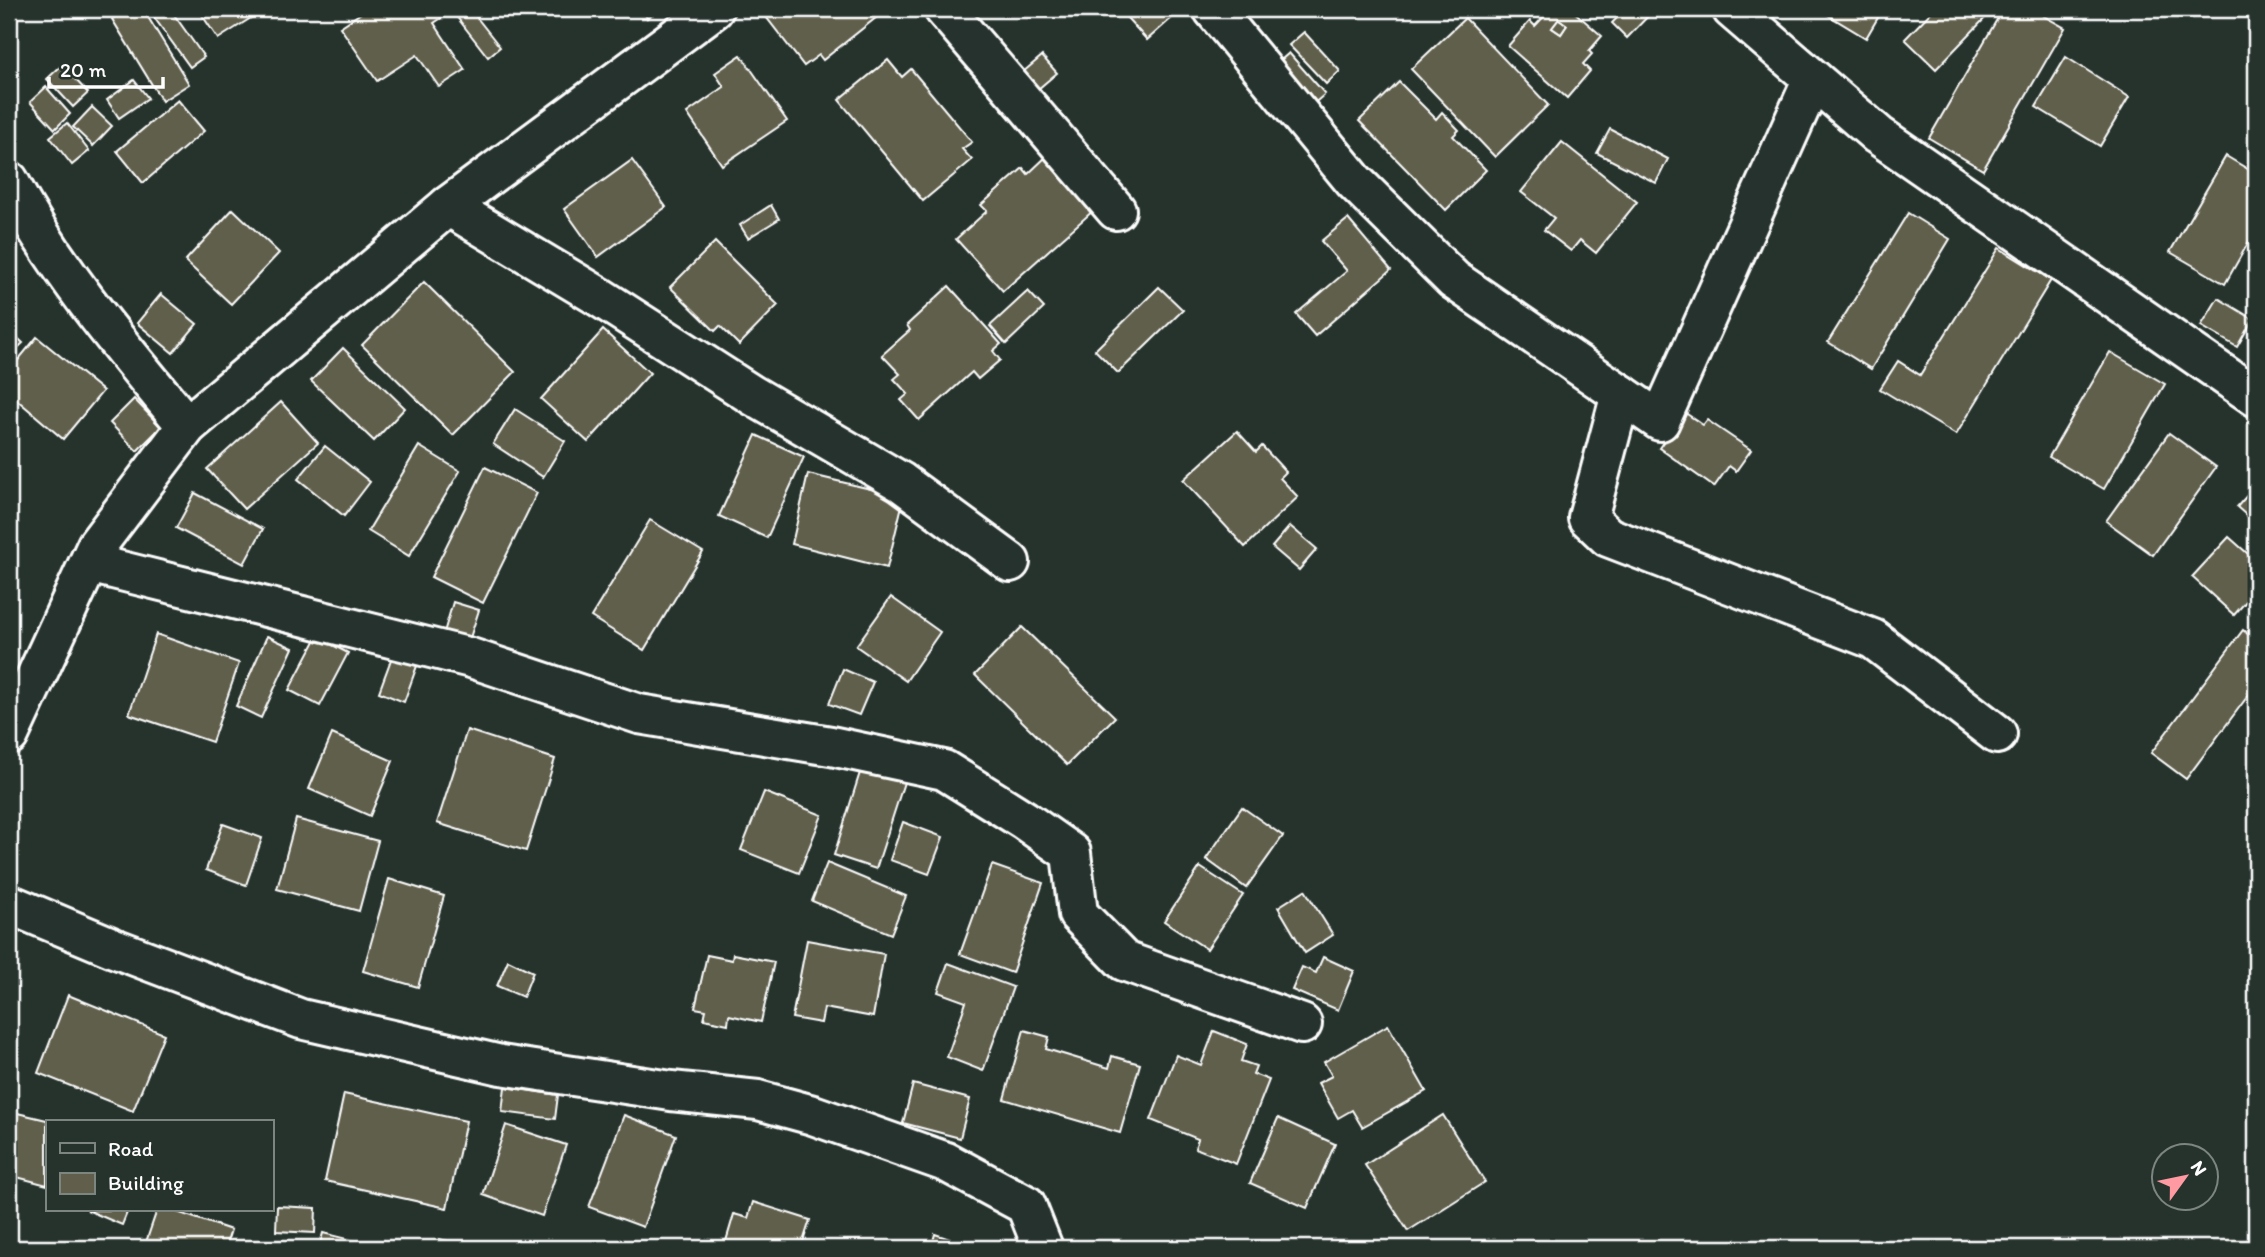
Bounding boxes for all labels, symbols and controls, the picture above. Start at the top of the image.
scale bar [49,46,163,90]
text: 20 m [60,57,107,82]
legend [46,1120,273,1212]
text: Road [108,1136,154,1161]
north arrow [2150,1142,2220,1212]
text: N [2186,1156,2212,1180]
text: Building [108,1170,184,1195]

